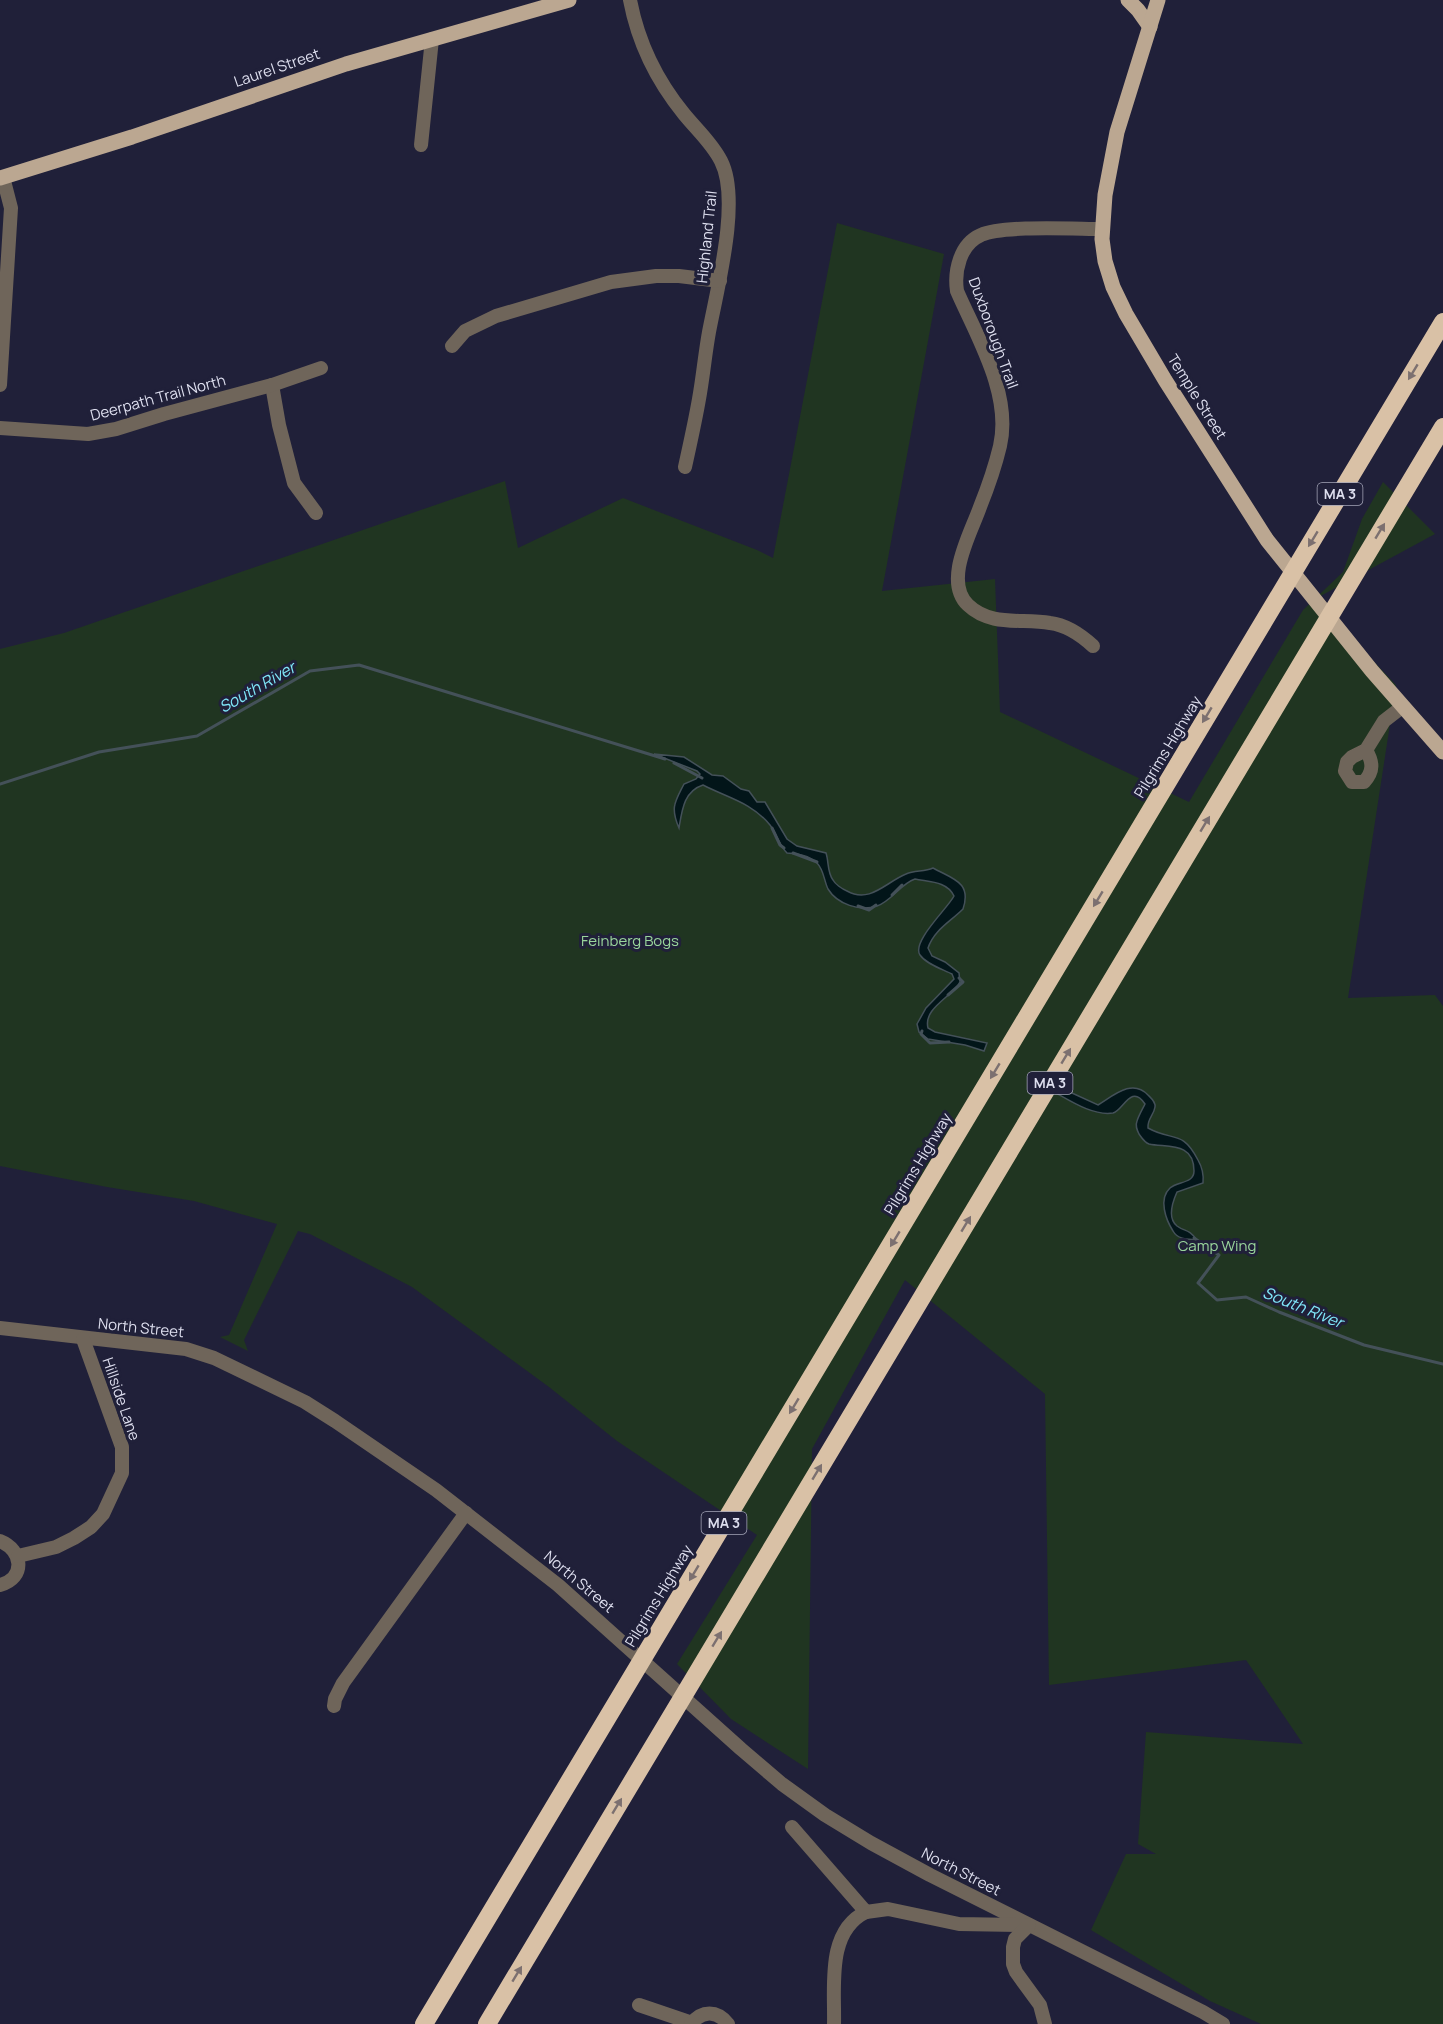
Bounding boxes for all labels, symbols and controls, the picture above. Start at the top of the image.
street label: Laurel Street [231,43,323,92]
street label: Highland Trail [691,190,722,284]
street label: Duxborough Trail [964,274,1023,391]
street label: Temple Street [1163,350,1232,444]
one-way arrow [1408,364,1418,381]
street label: Deerpath Trail North [88,369,228,426]
road number: MA 3 [1318,483,1362,505]
one-way arrow [1375,523,1386,539]
one-way arrow [1307,531,1318,547]
water label: South River [215,655,301,718]
street label: Pilgrims Highway [1129,692,1206,802]
one-way arrow [1202,707,1213,723]
one-way arrow [1200,816,1211,832]
one-way arrow [1093,891,1103,908]
park label: Feinberg Bogs [581,930,679,951]
one-way arrow [1060,1048,1071,1064]
one-way arrow [989,1063,1000,1079]
road number: MA 3 [1028,1072,1072,1094]
street label: Pilgrims Highway [879,1109,956,1219]
one-way arrow [960,1216,971,1232]
one-way arrow [889,1231,900,1247]
park label: Camp Wing [1178,1235,1256,1256]
water label: South River [1260,1281,1348,1334]
street label: North Street [97,1313,185,1342]
street label: Hillside Lane [97,1355,146,1443]
one-way arrow [789,1398,799,1415]
one-way arrow [812,1463,822,1480]
road number: MA 3 [702,1512,746,1534]
street label: Pilgrims Highway [620,1541,697,1651]
street label: North Street [539,1546,619,1617]
one-way arrow [688,1565,699,1581]
one-way arrow [712,1630,722,1647]
one-way arrow [611,1798,622,1814]
street label: North Street [918,1843,1005,1901]
one-way arrow [512,1965,522,1982]

